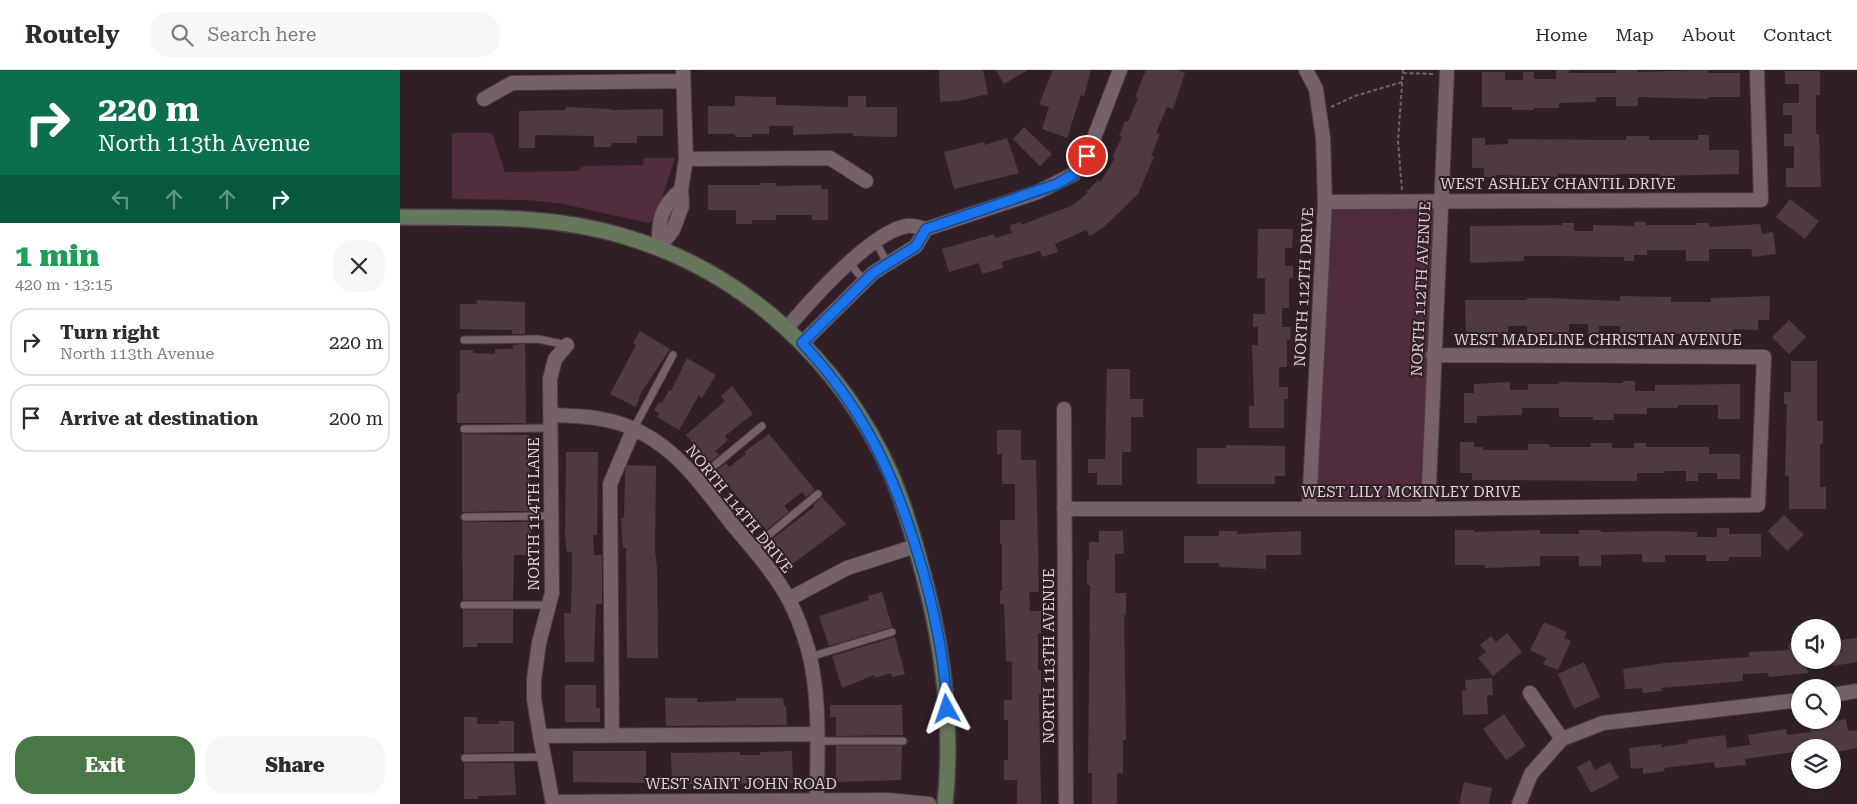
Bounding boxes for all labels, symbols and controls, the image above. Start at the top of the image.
search box [150,12,500,57]
text: Routely [25,21,120,49]
icon: search [168,21,196,49]
text: Search here [208,23,316,46]
text: Home [1535,24,1587,45]
text: Map [1615,24,1654,45]
text: About [1682,24,1735,45]
text: Contact [1763,24,1832,45]
text: 220 m [98,89,199,130]
icon: right [15,90,80,155]
text: North 113th Avenue [98,131,310,156]
pin [1066,135,1108,177]
icon: arrive [1073,142,1101,170]
street label: WEST ASHLEY CHANTIL DRIVE [1440,175,1676,193]
icon: left [107,185,135,213]
icon: ahead [160,185,188,213]
icon: ahead [213,185,241,213]
icon: right [266,185,294,213]
street label: NORTH 112TH AVENUE [1407,201,1435,377]
street label: NORTH 112TH DRIVE [1291,207,1317,367]
text: 1 min [15,238,99,273]
button: close [333,240,385,292]
text: 420 m · 13:15 [15,275,113,294]
text: Turn right [60,321,160,344]
icon: right [17,328,45,356]
text: 220 m [329,331,383,354]
street label: WEST MADELINE CHRISTIAN AVENUE [1454,331,1742,349]
text: North 113th Avenue [60,344,214,363]
icon: arrive [17,404,45,432]
text: Arrive at destination [60,407,258,430]
text: 200 m [329,407,383,430]
street label: NORTH 114TH LANE [525,437,543,591]
street label: NORTH 114TH DRIVE [682,441,796,577]
street label: WEST LILY MCKINLEY DRIVE [1301,483,1521,501]
street label: NORTH 113TH AVENUE [1040,568,1058,744]
map controls [1791,619,1841,789]
button: sound [1791,619,1841,669]
button: search [1791,679,1841,729]
position arrow [920,682,972,734]
button: Exit [15,736,195,794]
button: Share [205,736,385,794]
button: layers [1791,739,1841,789]
street label: WEST SAINT JOHN ROAD [645,775,837,793]

